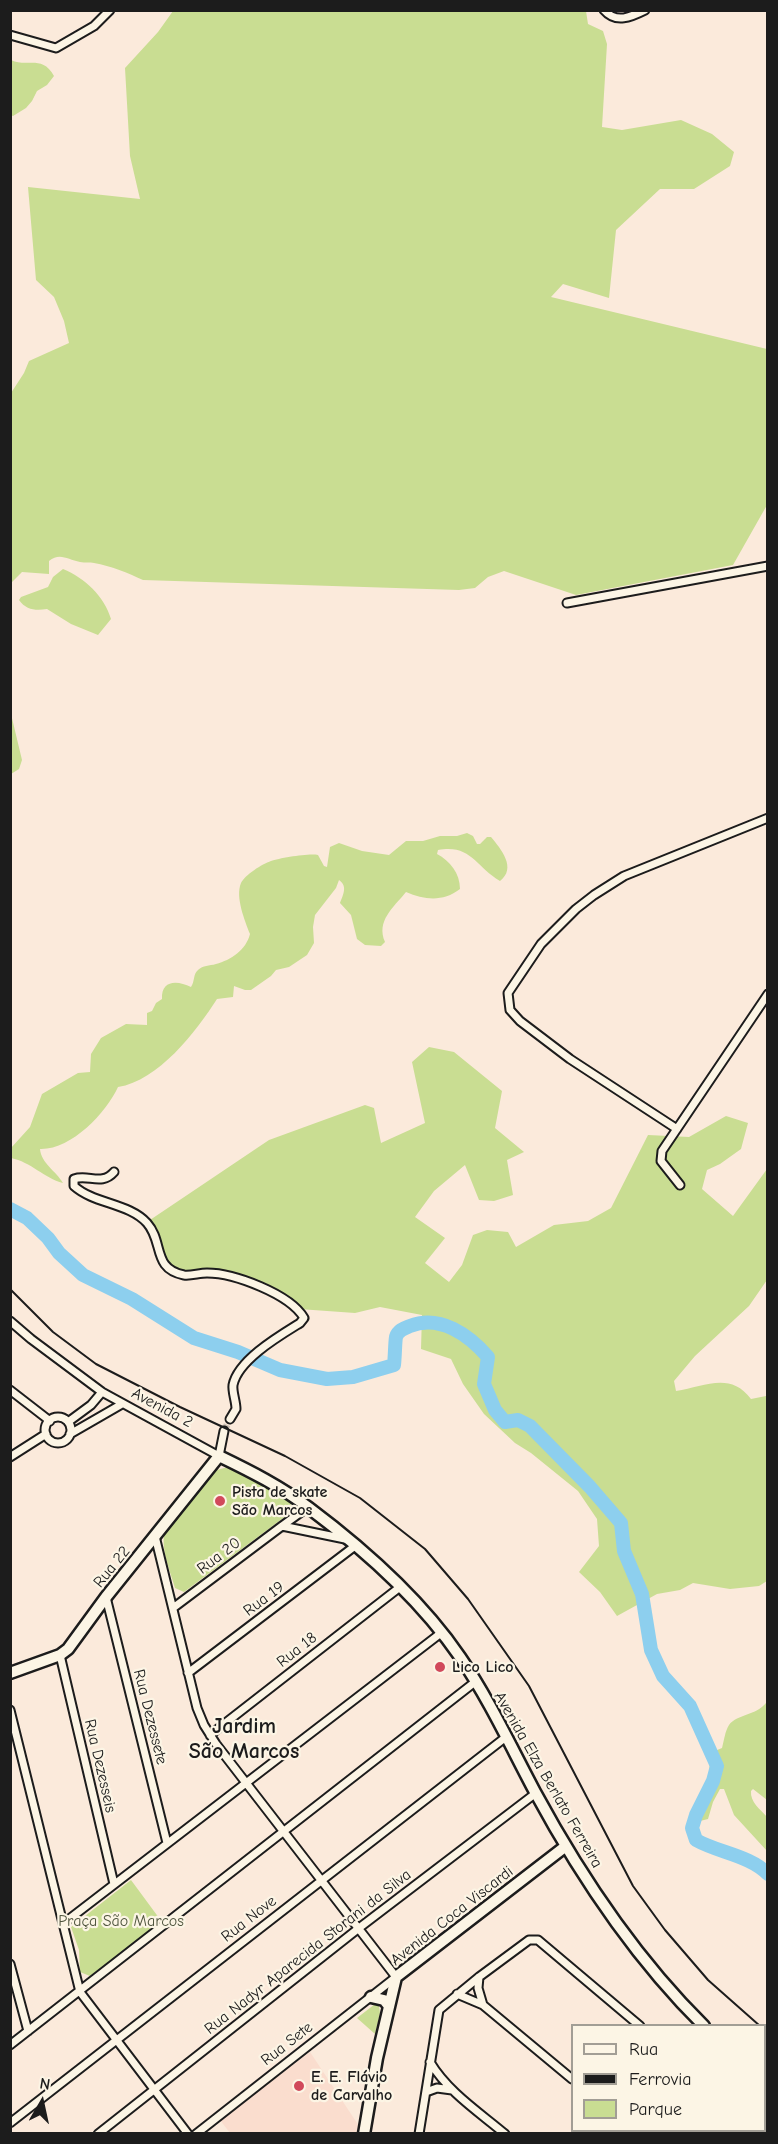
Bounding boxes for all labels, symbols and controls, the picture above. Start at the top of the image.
street label: Avenida 2 [128,1384,196,1432]
place label: Pista de skate São Marcos [232,1482,327,1520]
marker: Pista de skate São Marcos [213,1494,227,1508]
street label: Rua 20 [193,1533,245,1579]
street label: Rua 22 [89,1542,135,1592]
street label: Rua 19 [240,1577,288,1621]
street label: Rua 18 [273,1628,321,1672]
place label: Lico Lico [452,1657,513,1677]
marker: Lico Lico [433,1660,447,1674]
street label: Rua Dezessete [129,1667,171,1767]
street label: Avenida Elza Berlato Ferreira [490,1689,606,1871]
district label: Jardim São Marcos [189,1714,299,1766]
street label: Rua Dezesseis [80,1717,120,1815]
street label: Avenida Coca Viscardi [387,1862,517,1970]
street label: Rua Nadyr Aparecida Storani da Silva [201,1865,415,2039]
street label: Rua Nove [218,1892,280,1946]
park label: Praça São Marcos [58,1911,184,1931]
street label: Rua Sete [257,2018,317,2070]
legend [571,2024,766,2132]
text: Rua [629,2039,658,2060]
place label: E. E. Flávio de Carvalho [311,2067,392,2105]
text: Ferrovia [629,2069,692,2090]
north arrow [12,2072,72,2132]
text: N [38,2075,51,2094]
marker: E. E. Flávio de Carvalho [292,2079,306,2093]
text: Parque [629,2099,682,2120]

